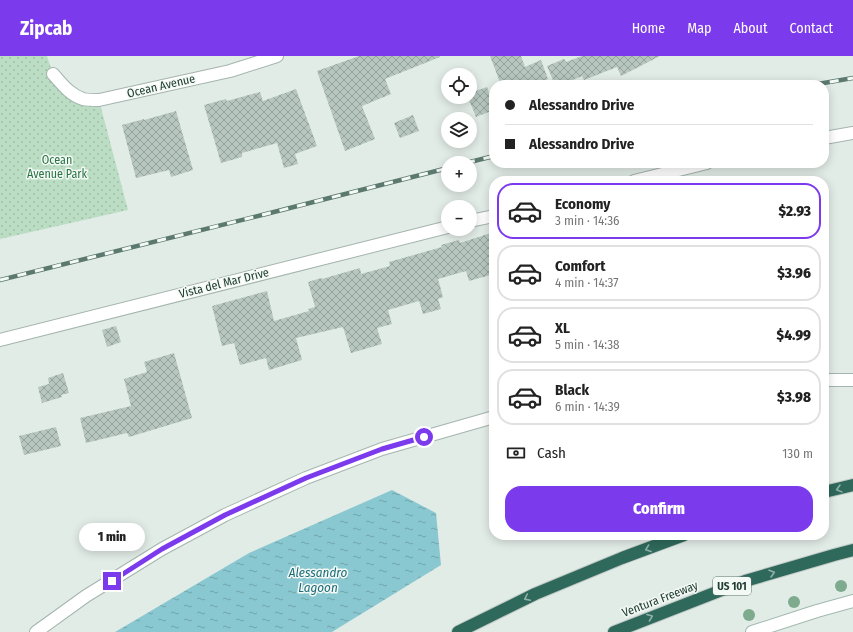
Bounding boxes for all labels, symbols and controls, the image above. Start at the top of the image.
text: Zipcab [20,17,72,40]
text: Home [632,20,665,37]
text: Map [687,20,711,37]
text: About [733,20,768,37]
text: Contact [790,20,833,37]
map controls [441,68,477,236]
button: locate [441,68,477,104]
street label: Ocean Avenue [126,71,196,101]
text: Alessandro Drive [529,96,634,114]
button: layers [441,112,477,148]
text: Alessandro Drive [529,135,634,153]
park label: Ocean Avenue Park [27,153,87,181]
button: + [441,156,477,192]
icon: car [507,193,543,229]
text: Economy [555,195,610,213]
button: − [441,200,477,236]
text: $2.93 [779,202,811,220]
text: 3 min · 14:36 [555,213,619,228]
icon: car [507,255,543,291]
text: Comfort [555,257,606,275]
text: $3.96 [777,264,811,282]
street label: Vista del Mar Drive [178,265,270,301]
text: 4 min · 14:37 [555,275,619,290]
icon: car [507,317,543,353]
text: XL [555,319,570,337]
text: $4.99 [777,326,811,344]
text: 5 min · 14:38 [555,337,620,352]
icon: car [507,379,543,415]
text: Black [555,381,589,399]
text: $3.98 [777,388,811,406]
text: 6 min · 14:39 [555,399,620,414]
route start [415,428,433,446]
icon: cash [505,442,527,464]
text: Cash [537,444,566,462]
text: 130 m [782,446,813,461]
one-way arrow [835,484,842,492]
button: Confirm [505,486,813,532]
callout: 1 min [79,523,145,551]
text: 1 min [98,529,126,544]
one-way arrow [644,544,651,552]
water label: Alessandro Lagoon [288,565,347,595]
one-way arrow [768,569,775,578]
route end [103,572,121,590]
road number: US 101 [713,577,751,595]
street label: Ventura Freeway [620,578,700,620]
one-way arrow [524,593,532,601]
one-way arrow [647,614,654,622]

